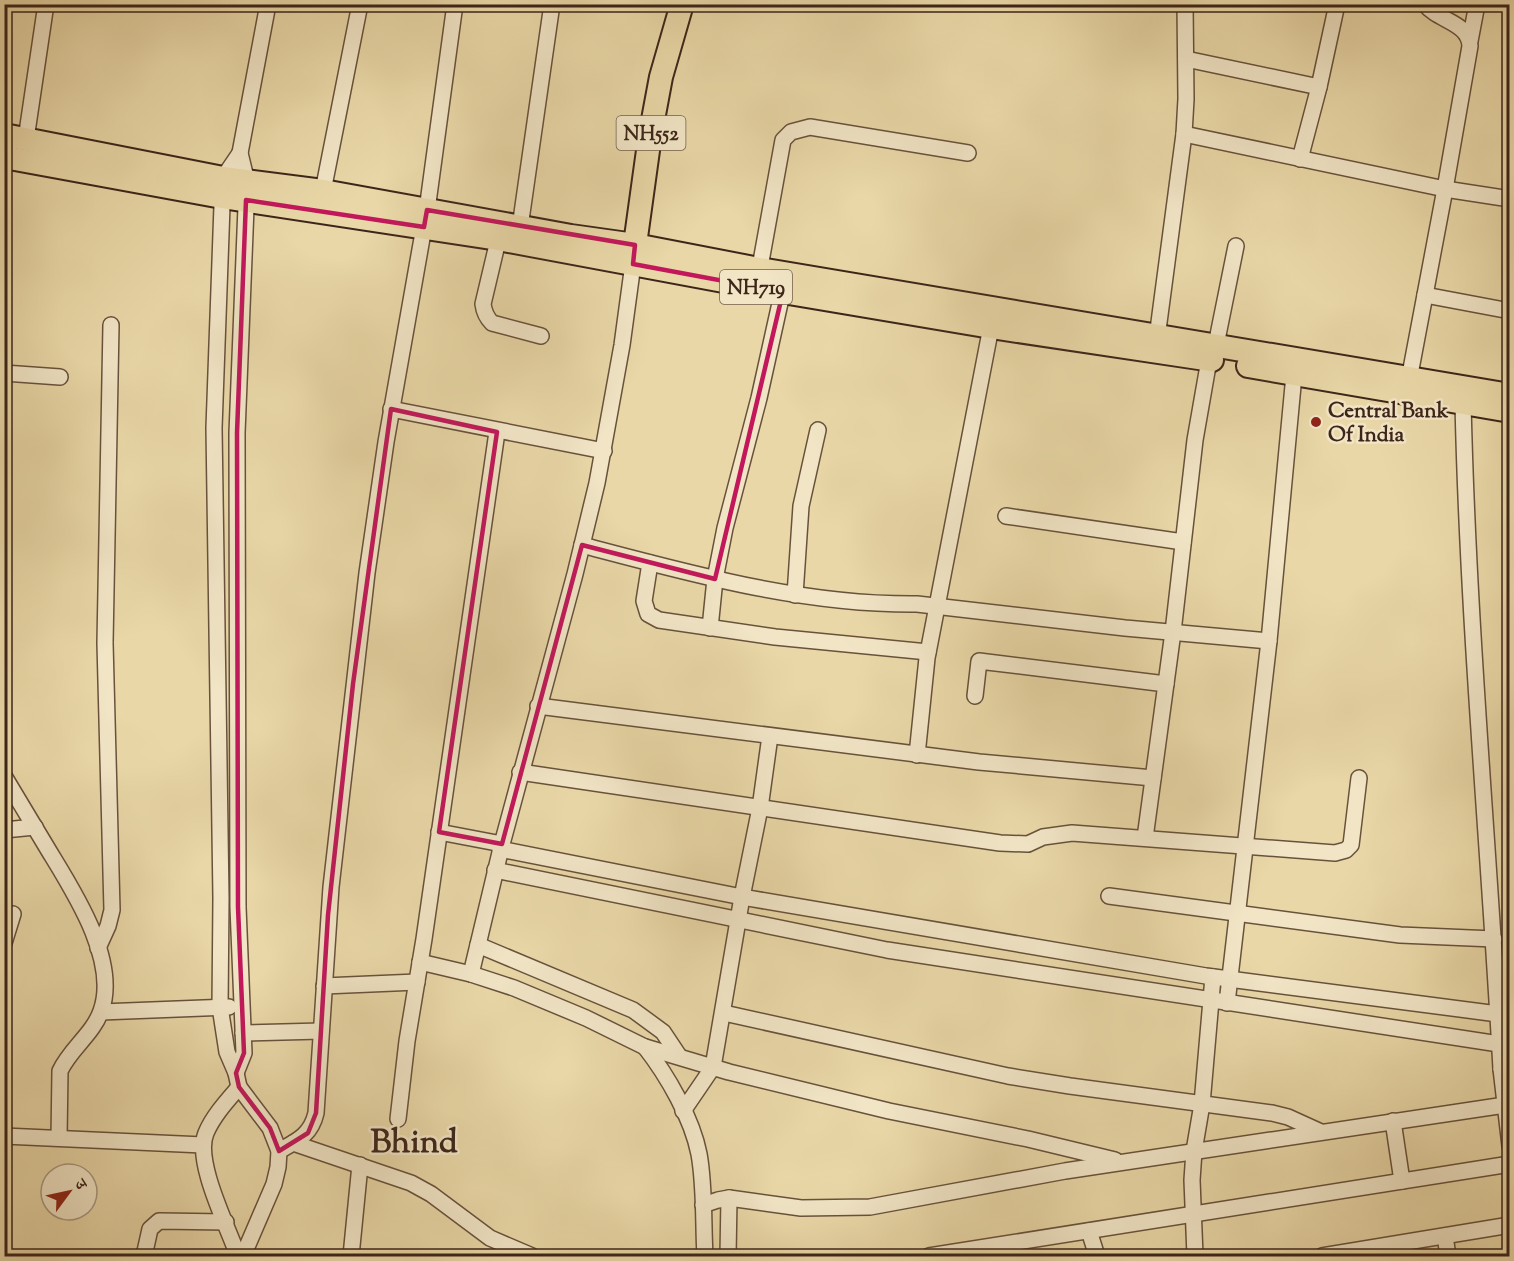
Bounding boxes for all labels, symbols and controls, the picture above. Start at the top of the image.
road number: NH552 [616,116,686,150]
road number: NH719 [720,270,792,304]
place label: Central Bank Of India [1328,397,1449,451]
marker: Central Bank Of India [1309,415,1323,429]
district label: Bhind [370,1120,458,1168]
north arrow [39,1162,99,1222]
text: उ [67,1175,92,1196]

